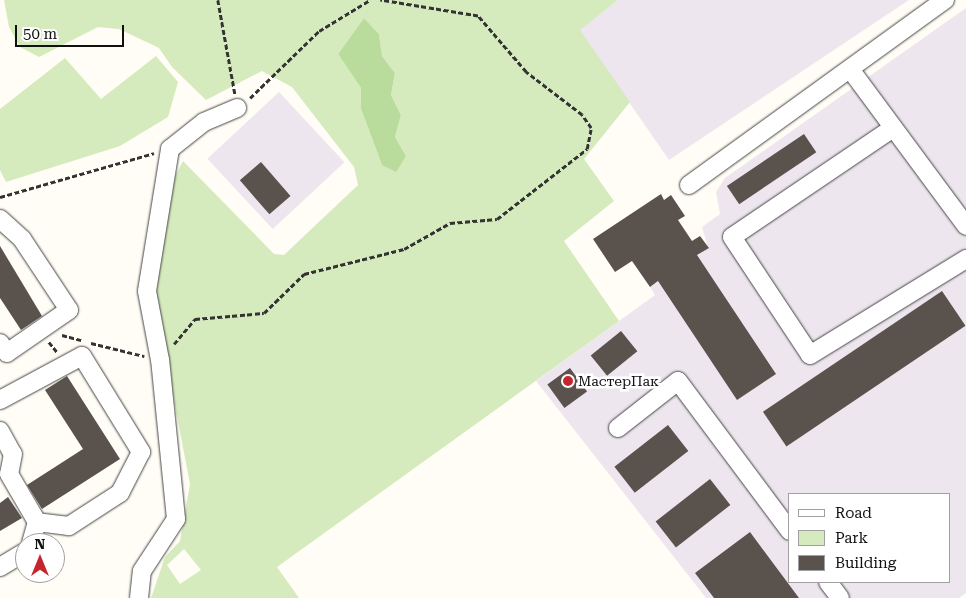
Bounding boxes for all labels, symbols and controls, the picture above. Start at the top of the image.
scale bar [18,15,126,47]
text: 50 m [23,25,57,43]
place label: МастерПак [578,373,659,389]
marker: МастерПак [562,375,574,387]
legend [788,493,951,583]
text: Road [835,504,872,522]
text: Park [835,529,868,547]
north arrow [15,533,65,583]
text: N [35,536,45,552]
text: Building [835,554,896,572]

